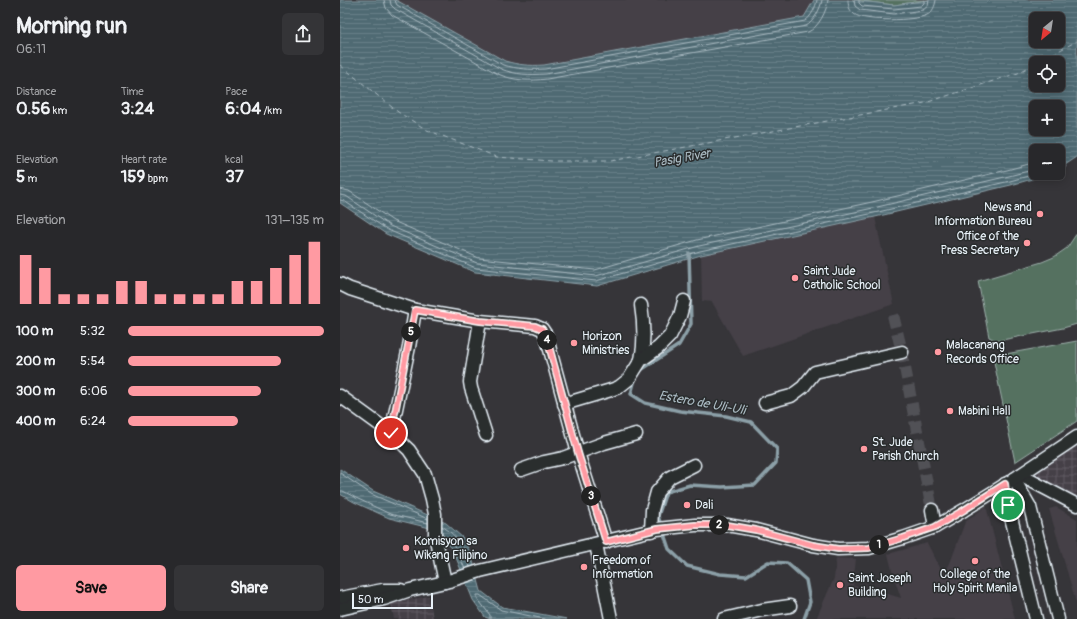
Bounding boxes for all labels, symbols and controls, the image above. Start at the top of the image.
text: Morning run [16,12,127,40]
north arrow [1029,12,1065,48]
map controls [1029,12,1065,180]
button: share [282,13,324,55]
text: 06:11 [16,41,46,57]
button: locate [1029,56,1065,92]
text: Distance [16,85,56,98]
text: Time [121,85,144,98]
text: Pace [225,85,247,98]
text: 0.56 [16,98,50,119]
text: 3:24 [121,98,154,119]
text: 6:04 [225,98,261,119]
button: + [1029,100,1065,136]
text: km [50,104,67,117]
text: /km [261,104,282,117]
button: − [1029,144,1065,180]
water label: Pasig River [652,145,714,171]
text: Elevation [16,153,58,166]
text: Heart rate [121,153,167,166]
text: kcal [225,153,243,166]
text: 5 [16,166,25,187]
text: 159 [121,166,145,187]
text: 37 [225,166,244,187]
text: m [25,172,37,185]
text: bpm [145,172,168,185]
place label: News and Information Bureau [934,200,1032,229]
marker: News and Information Bureau [1035,209,1045,219]
text: Elevation [16,212,66,228]
text: 131–135 m [265,212,324,228]
place label: Office of the Press Secretary [941,229,1019,258]
marker: Office of the Press Secretary [1022,238,1032,248]
place label: Saint Jude Catholic School [803,264,881,293]
marker: Saint Jude Catholic School [790,273,800,283]
pin: 5 [401,322,421,342]
text: 100 m [16,323,53,339]
text: 5:32 [80,323,105,339]
text: 5 [408,325,414,338]
place label: Horizon Ministries [582,329,630,358]
pin: 4 [537,330,557,350]
text: 4 [544,333,550,346]
marker: Horizon Ministries [569,338,579,348]
place label: Malacanang Records Office [946,338,1019,367]
marker: Malacanang Records Office [933,347,943,357]
text: 200 m [16,353,55,369]
text: 5:54 [80,353,105,369]
text: 300 m [16,383,55,399]
text: 6:06 [80,383,107,399]
water label: Estero de Uli-Uli [657,388,749,419]
place label: Mabini Hall [958,404,1011,419]
marker: Mabini Hall [945,406,955,416]
text: 400 m [16,413,56,429]
text: 6:24 [80,413,106,429]
pin [374,416,408,450]
icon: check [380,422,402,444]
place label: St. Jude Parish Church [872,435,939,464]
marker: St. Jude Parish Church [859,444,869,454]
pin: 3 [581,486,601,506]
pin [991,488,1025,522]
text: 3 [588,489,594,502]
icon: arrive [997,494,1019,516]
place label: Dali [695,498,713,513]
marker: Dali [682,500,692,510]
pin: 2 [709,515,729,535]
text: 2 [716,518,722,531]
place label: Komisyon sa Wikang Filipino [414,534,488,563]
pin: 1 [869,535,889,555]
text: 1 [877,538,881,551]
marker: Komisyon sa Wikang Filipino [401,543,411,553]
place label: Freedom of Information [592,553,653,582]
marker: College of the Holy Spirit Manila [970,556,980,566]
marker: Freedom of Information [579,562,589,572]
button: Save [16,565,166,611]
button: Share [174,565,324,611]
place label: College of the Holy Spirit Manila [933,567,1018,596]
place label: Saint Joseph Building [848,571,912,600]
marker: Saint Joseph Building [835,580,845,590]
scale bar [352,591,433,610]
text: 50 m [358,593,384,606]

